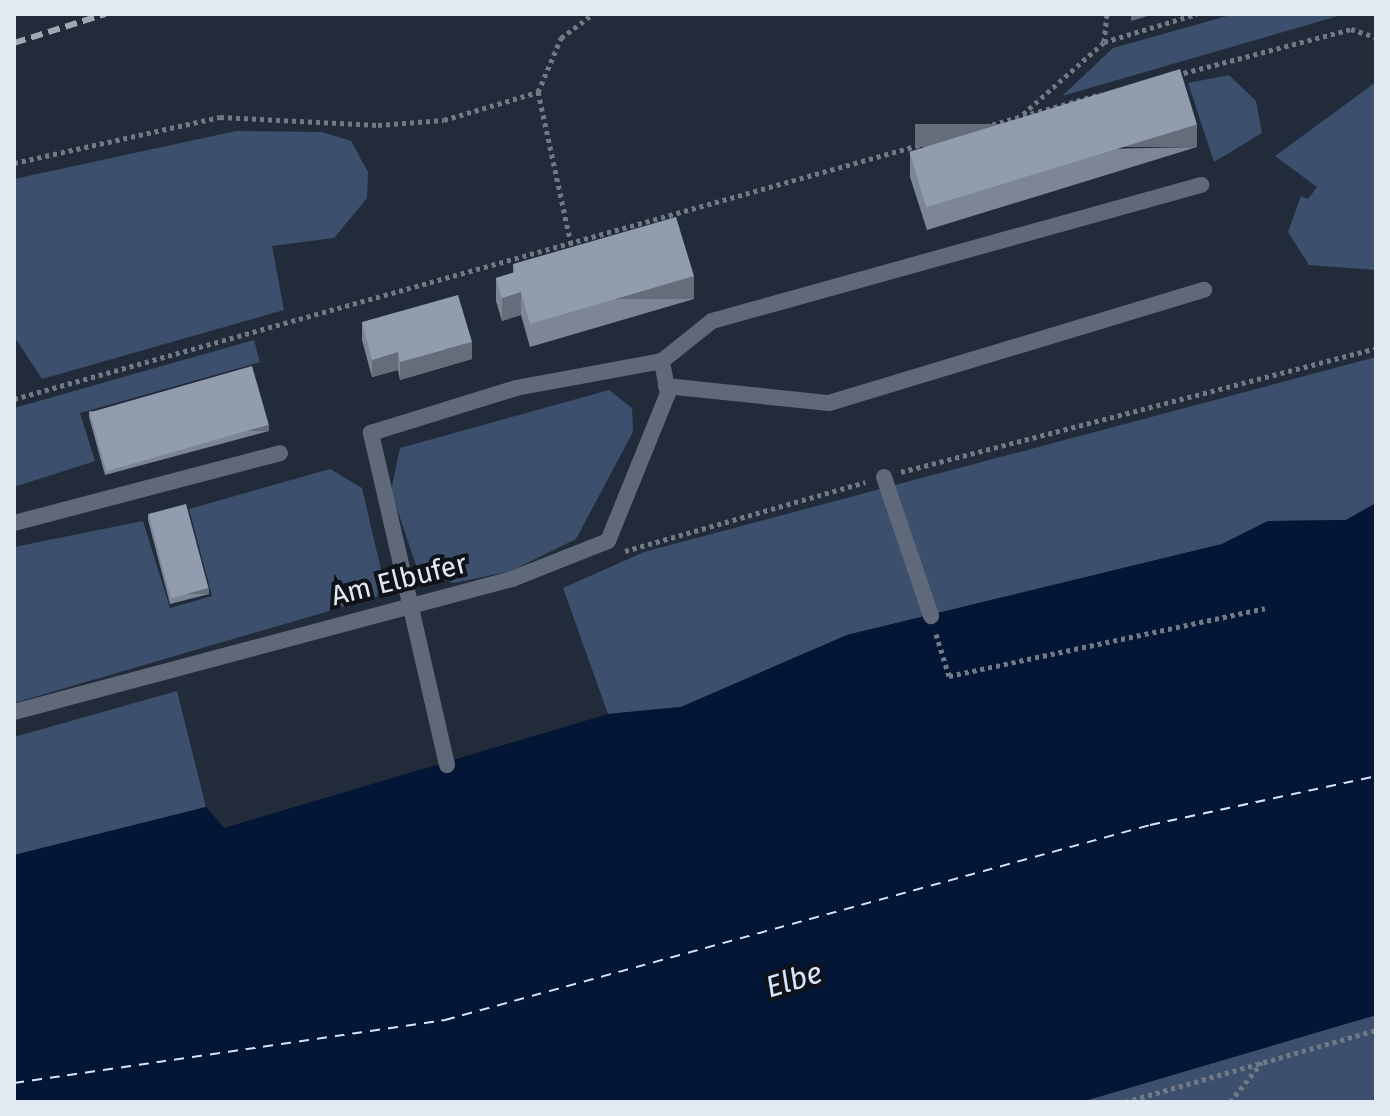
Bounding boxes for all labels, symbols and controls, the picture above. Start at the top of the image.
street label: Am Elbufer [328,547,470,613]
water label: Elbe [761,954,827,1006]

